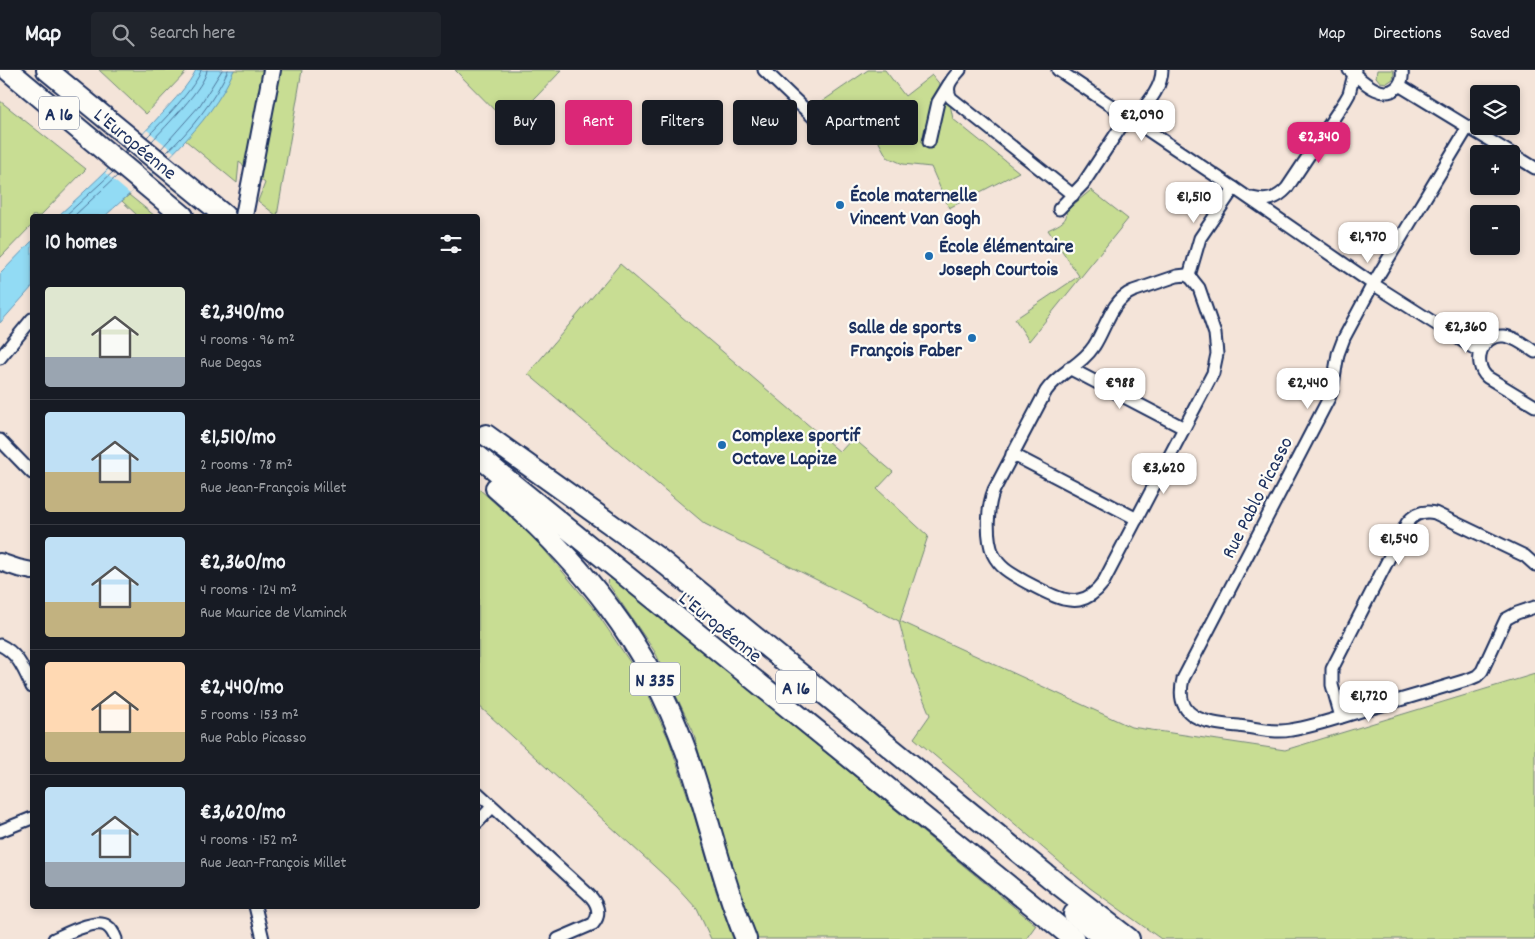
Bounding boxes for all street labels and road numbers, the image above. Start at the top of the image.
road number: A 16 [39,96,79,129]
street label: L'Européenne [86,103,182,188]
street label: Rue Pablo Picasso [1216,433,1301,564]
street label: L'Européenne [671,586,767,671]
road number: N 335 [630,662,680,696]
road number: A 16 [776,670,816,704]

